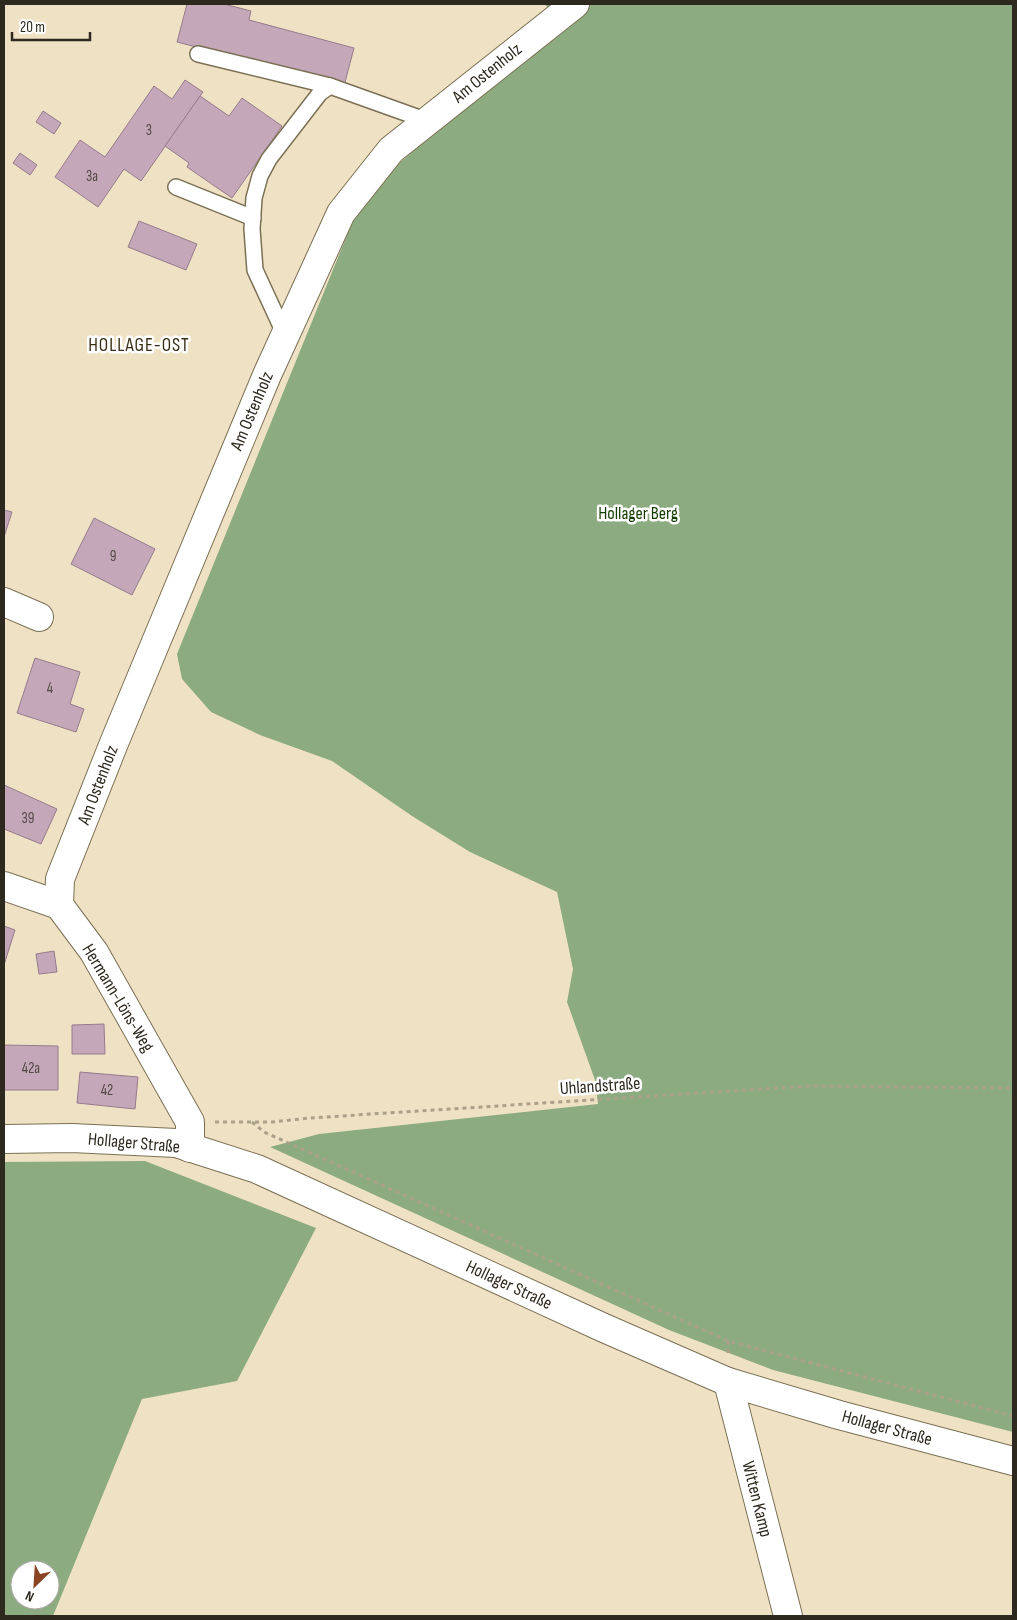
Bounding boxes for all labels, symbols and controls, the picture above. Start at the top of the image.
scale bar [12,10,90,42]
text: 20 m [20,18,45,37]
street label: Am Ostenholz [447,38,526,108]
house number: 3 [146,121,152,140]
house number: 3a [86,167,98,186]
district label: HOLLAGE-OST [88,334,190,357]
street label: Am Ostenholz [226,368,278,454]
park label: Hollager Berg [598,503,678,524]
house number: 9 [110,547,116,566]
house number: 4 [47,679,53,698]
street label: Am Ostenholz [73,742,123,828]
house number: 39 [22,809,34,828]
street label: Hermann-Löns-Weg [78,940,158,1056]
house number: 42a [22,1059,40,1078]
street label: Uhlandstraße [559,1073,641,1099]
house number: 42 [101,1081,113,1100]
street label: Hollager Straße [87,1129,181,1157]
street label: Hollager Straße [463,1256,555,1314]
street label: Hollager Straße [840,1406,934,1450]
street label: Witten Kamp [737,1459,777,1539]
north arrow [10,1560,60,1610]
text: N [23,1587,37,1606]

